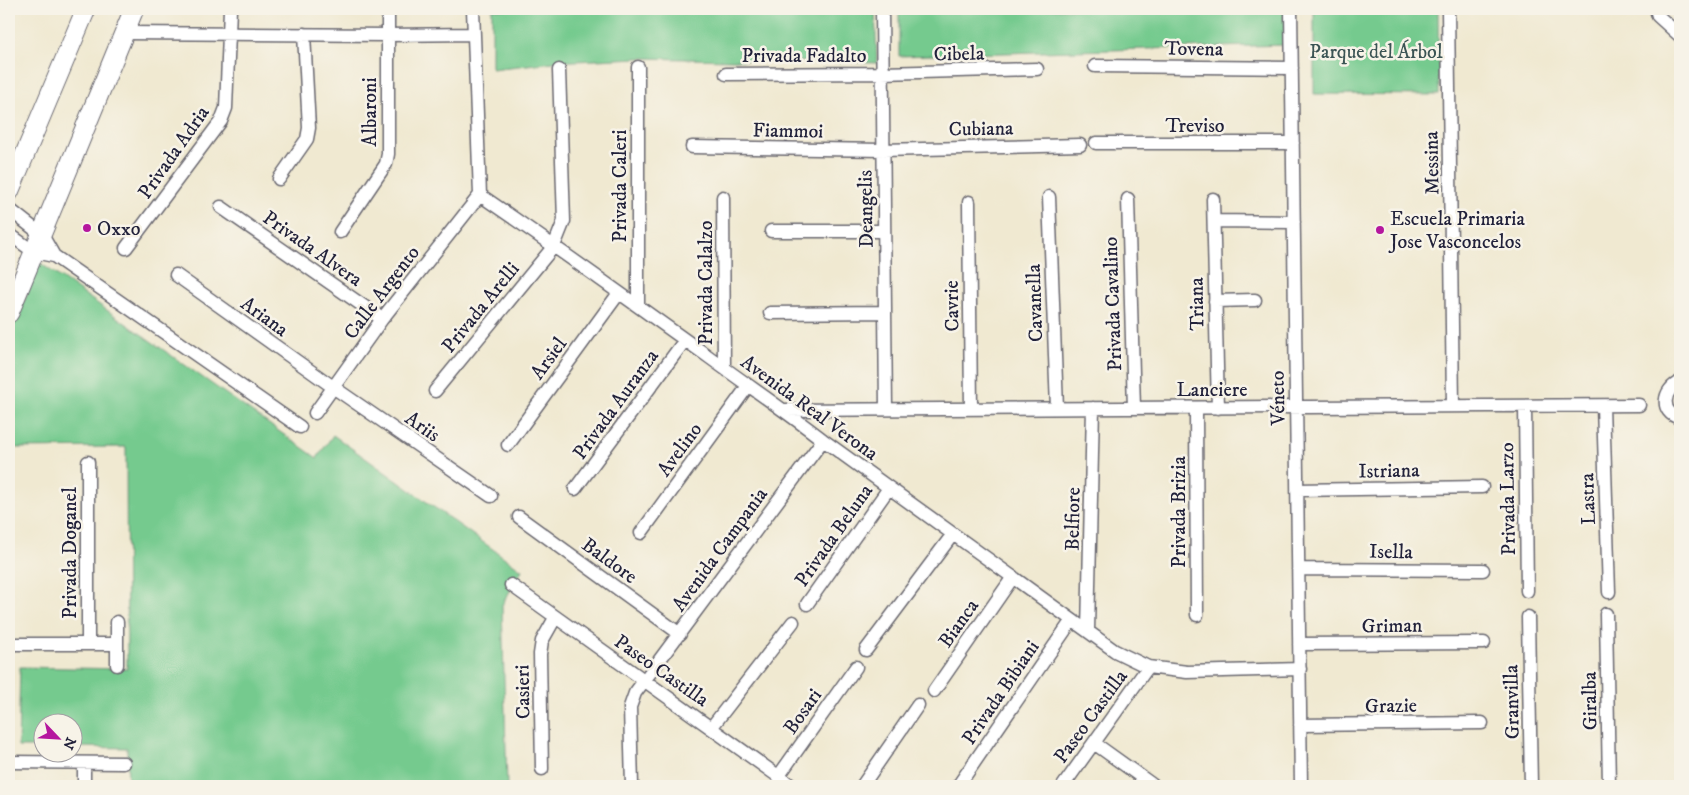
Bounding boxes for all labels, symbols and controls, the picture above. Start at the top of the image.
street label: Tovena [1164,36,1224,63]
park label: Parque del Árbol [1309,39,1443,65]
street label: Cibela [934,42,985,67]
street label: Privada Fadalto [742,44,866,69]
street label: Albaroni [358,77,383,147]
street label: Privada Adria [133,101,216,204]
street label: Treviso [1165,114,1225,139]
street label: Cubiana [948,116,1014,143]
street label: Fiammoi [752,118,824,145]
street label: Privada Caleri [608,130,633,242]
street label: Messina [1419,130,1446,195]
street label: Deangelis [853,169,880,248]
street label: Privada Alvera [258,206,367,293]
place label: Escuela Primaria Jose Vasconcelos [1388,207,1526,255]
place label: Oxxo [97,217,140,242]
street label: Privada Calalzo [694,221,719,345]
marker: Oxxo [81,222,93,234]
marker: Escuela Primaria Jose Vasconcelos [1374,224,1386,236]
street label: Privada Cavalino [1099,236,1128,372]
street label: Calle Argento [339,241,426,345]
street label: Privada Arelli [437,257,525,359]
street label: Cavanella [1022,263,1049,342]
street label: Triana [1185,277,1210,331]
street label: Cavrie [940,280,965,332]
street label: Ariana [235,292,293,343]
street label: Arsiel [525,333,573,385]
street label: Privada Auranza [568,344,665,465]
street label: Avenida Real Verona [735,350,883,467]
street label: Véneto [1266,370,1291,427]
street label: Lanciere [1176,378,1248,403]
street label: Ariis [400,406,445,448]
street label: Avelino [652,418,708,482]
street label: Privada Larzo [1495,442,1522,556]
street label: Privada Brizia [1167,456,1192,568]
street label: Istriana [1358,458,1420,485]
street label: Lastra [1575,472,1602,525]
street label: Privada Beluna [790,479,879,592]
street label: Avenida Campania [667,483,774,617]
street label: Privada Doganel [58,487,83,619]
street label: Belfiore [1060,487,1087,551]
street label: Baldore [576,533,642,590]
street label: Isella [1369,540,1414,565]
street label: Bianca [934,594,985,653]
street label: Griman [1362,613,1423,640]
street label: Paseo Castilla [609,630,714,713]
street label: Privada Bibiani [957,636,1045,750]
street label: Granvilla [1499,664,1526,740]
street label: Casieri [511,665,536,719]
street label: Paseo Castilla [1049,665,1134,769]
street label: Giralba [1577,671,1604,731]
street label: Bosari [779,684,828,740]
street label: Grazie [1365,694,1417,719]
north arrow [32,712,82,762]
text: N [58,734,79,753]

